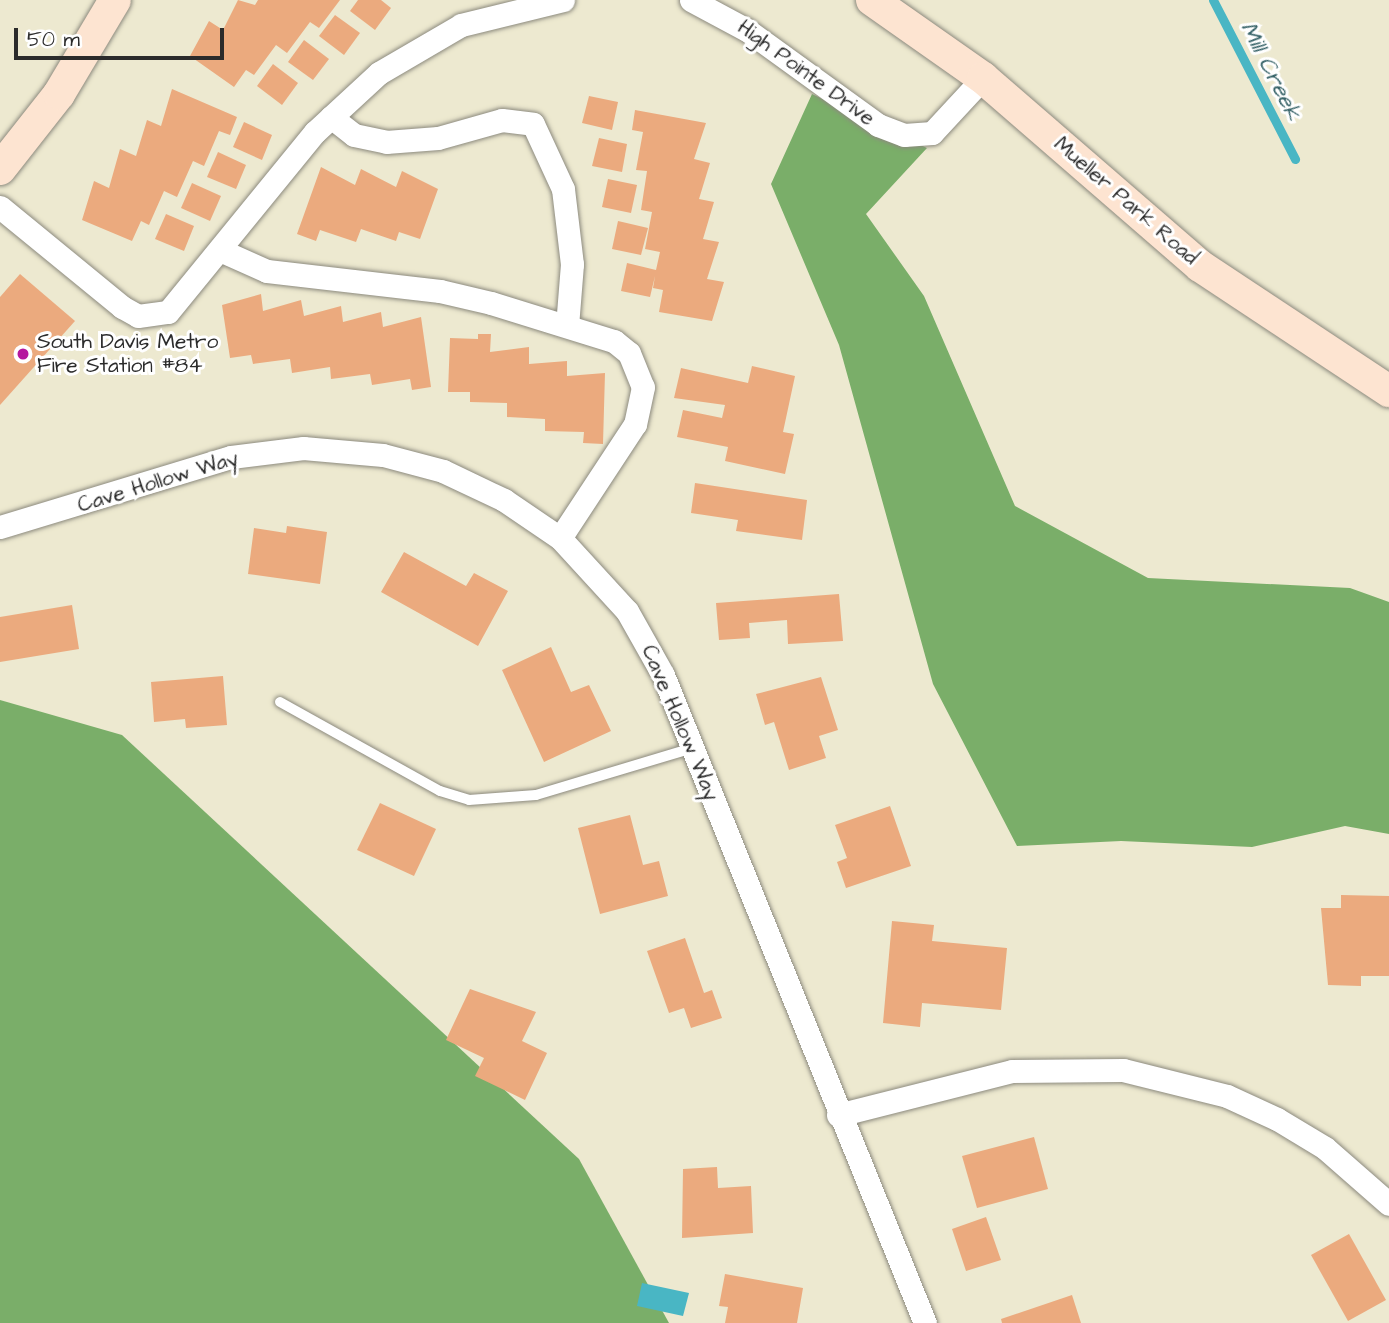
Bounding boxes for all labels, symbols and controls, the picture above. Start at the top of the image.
scale bar [18,14,228,58]
street label: High Pointe Drive [733,15,879,131]
water label: Mill Creek [1234,17,1308,125]
text: 50 m [27,25,80,54]
street label: Mueller Park Road [1049,132,1203,270]
place label: South Davis Metro Fire Station #84 [37,329,218,379]
marker: South Davis Metro Fire Station #84 [15,346,31,362]
street label: Cave Hollow Way [75,446,241,518]
street label: Cave Hollow Way [636,641,724,805]

